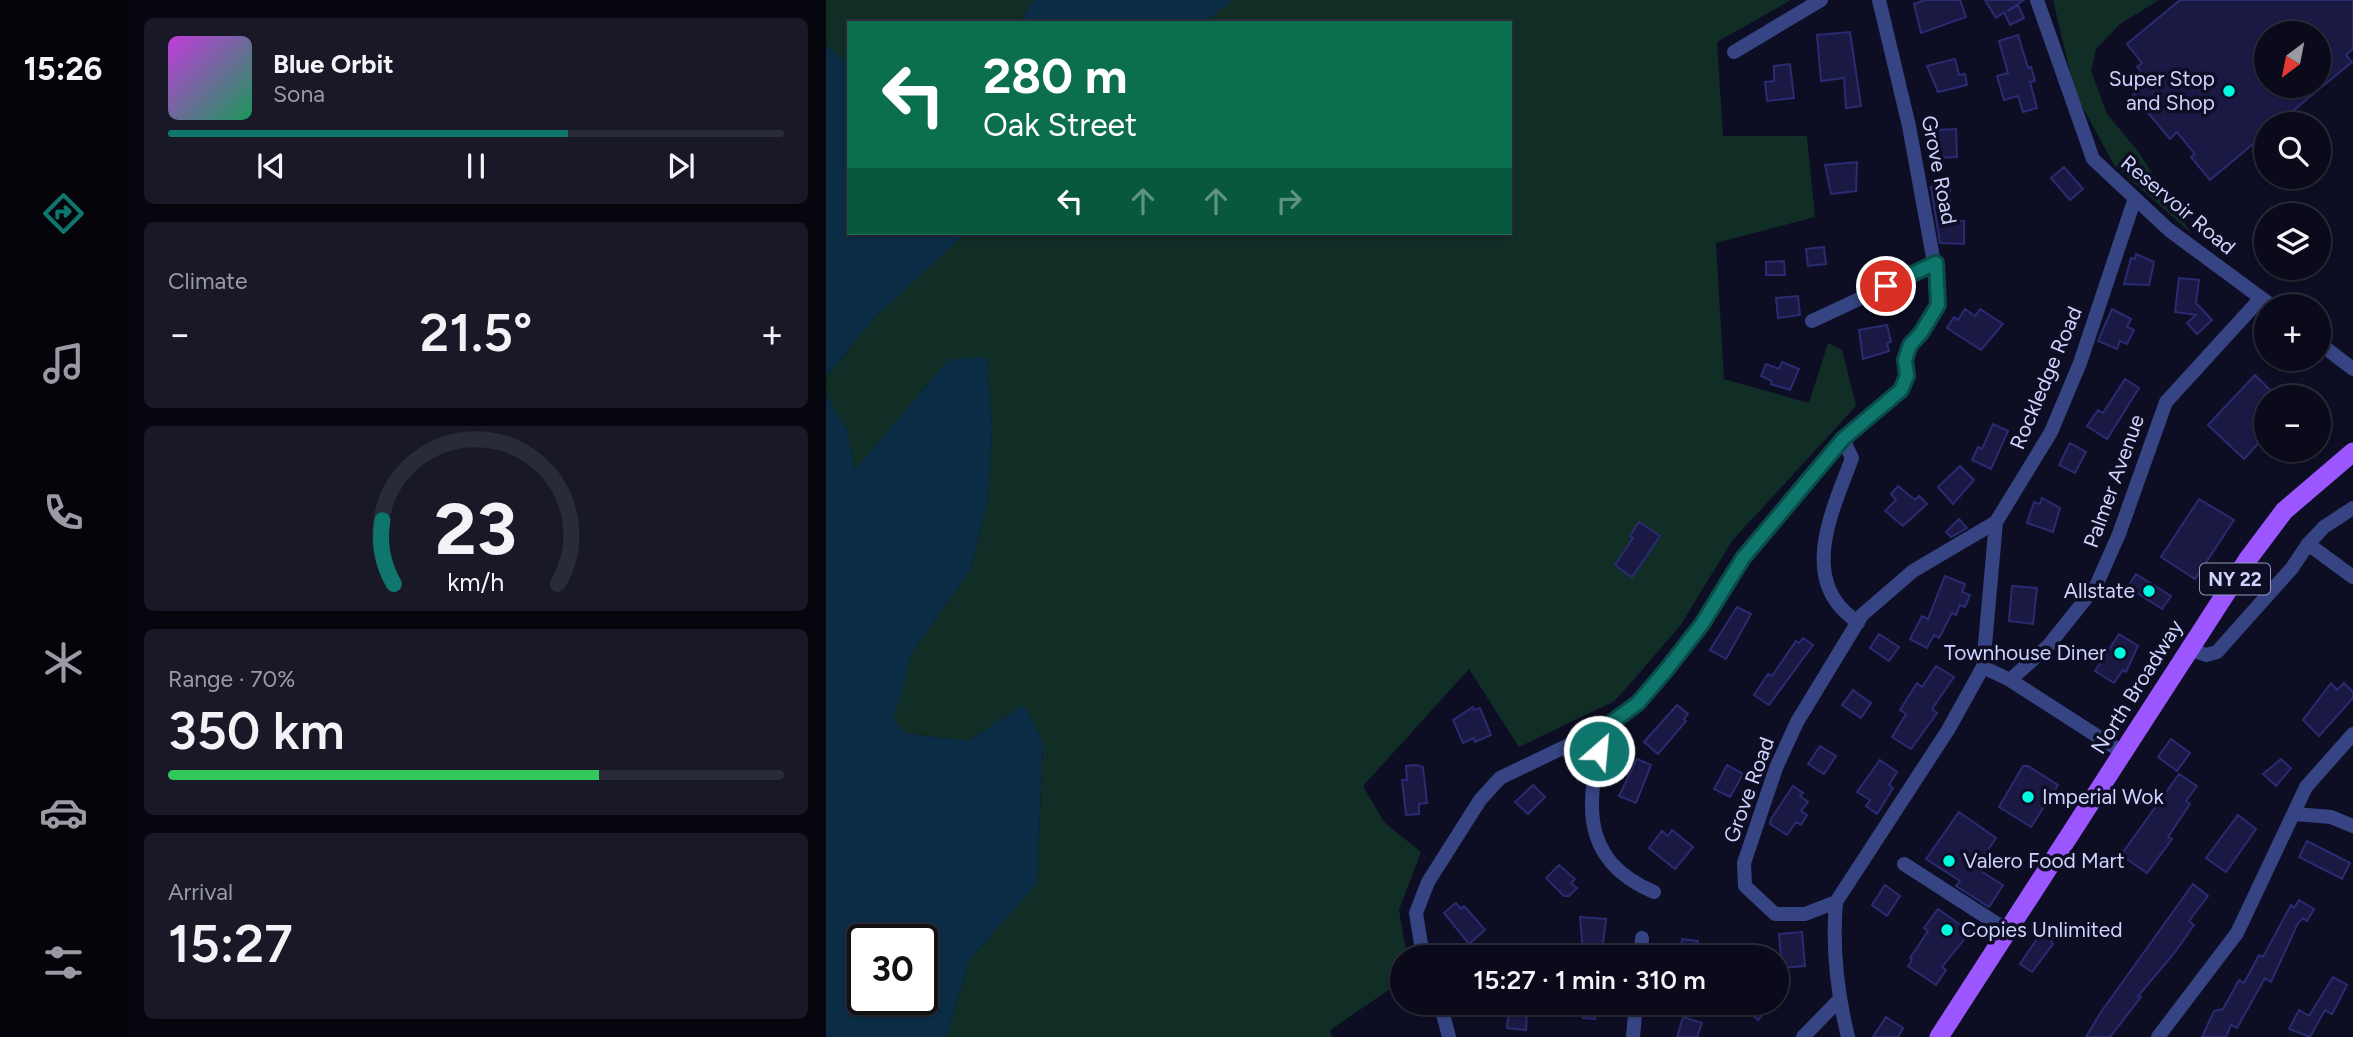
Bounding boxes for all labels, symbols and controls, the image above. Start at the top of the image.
north arrow [2254,21,2331,98]
map controls [2254,21,2331,462]
text: 280 m [983,46,1128,105]
text: Blue Orbit [273,48,394,80]
icon: left [868,49,959,140]
text: 15:26 [24,50,102,88]
place label: Super Stop and Shop [2109,66,2215,115]
text: Sona [273,80,325,108]
marker: Super Stop and Shop [2221,83,2237,99]
text: Oak Street [983,106,1137,144]
button: search [2254,112,2331,189]
street label: Grove Road [1917,113,1962,227]
icon: previous [252,147,290,185]
icon: pause [457,147,495,185]
icon: next [662,147,700,185]
street label: Reservoir Road [2116,150,2240,260]
icon: left [1051,182,1089,220]
icon: ahead [1124,182,1162,220]
icon: ahead [1197,182,1235,220]
icon: right [1270,182,1308,220]
icon: directions [39,189,88,238]
button: layers [2254,203,2331,280]
pin [1856,256,1916,316]
text: Climate [168,267,247,295]
icon: arrive [1867,267,1905,305]
button: + [2254,294,2331,371]
text: 21.5° [419,302,533,364]
street label: Rockledge Road [2004,303,2087,453]
text: − [168,311,192,357]
text: + [760,311,784,357]
icon: music [39,339,88,388]
button: − [2254,385,2331,462]
street label: Palmer Avenue [2078,411,2149,551]
text: 23 [435,486,517,573]
icon: phone [39,488,88,537]
road number: NY 22 [2200,564,2270,594]
text: km/h [447,567,505,597]
place label: Allstate [2064,578,2135,603]
marker: Allstate [2141,583,2157,599]
street label: North Broadway [2085,615,2188,758]
icon: climate [39,638,88,687]
place label: Townhouse Diner [1944,640,2106,665]
marker: Townhouse Diner [2112,645,2128,661]
text: Range · 70% [168,665,295,693]
text: 350 km [168,700,345,762]
position arrow [1562,714,1636,788]
street label: Grove Road [1718,734,1779,846]
place label: Imperial Wok [2042,784,2164,809]
icon: car [39,788,88,837]
marker: Imperial Wok [2020,789,2036,805]
place label: Valero Food Mart [1963,848,2125,873]
marker: Valero Food Mart [1941,853,1957,869]
text: Arrival [168,878,233,906]
text: 15:27 [168,913,293,975]
place label: Copies Unlimited [1961,917,2123,942]
marker: Copies Unlimited [1939,922,1955,938]
speed limit sign: 30 [847,924,938,1015]
icon: filters [39,938,88,987]
text: 15:27 · 1 min · 310 m [1473,964,1706,996]

